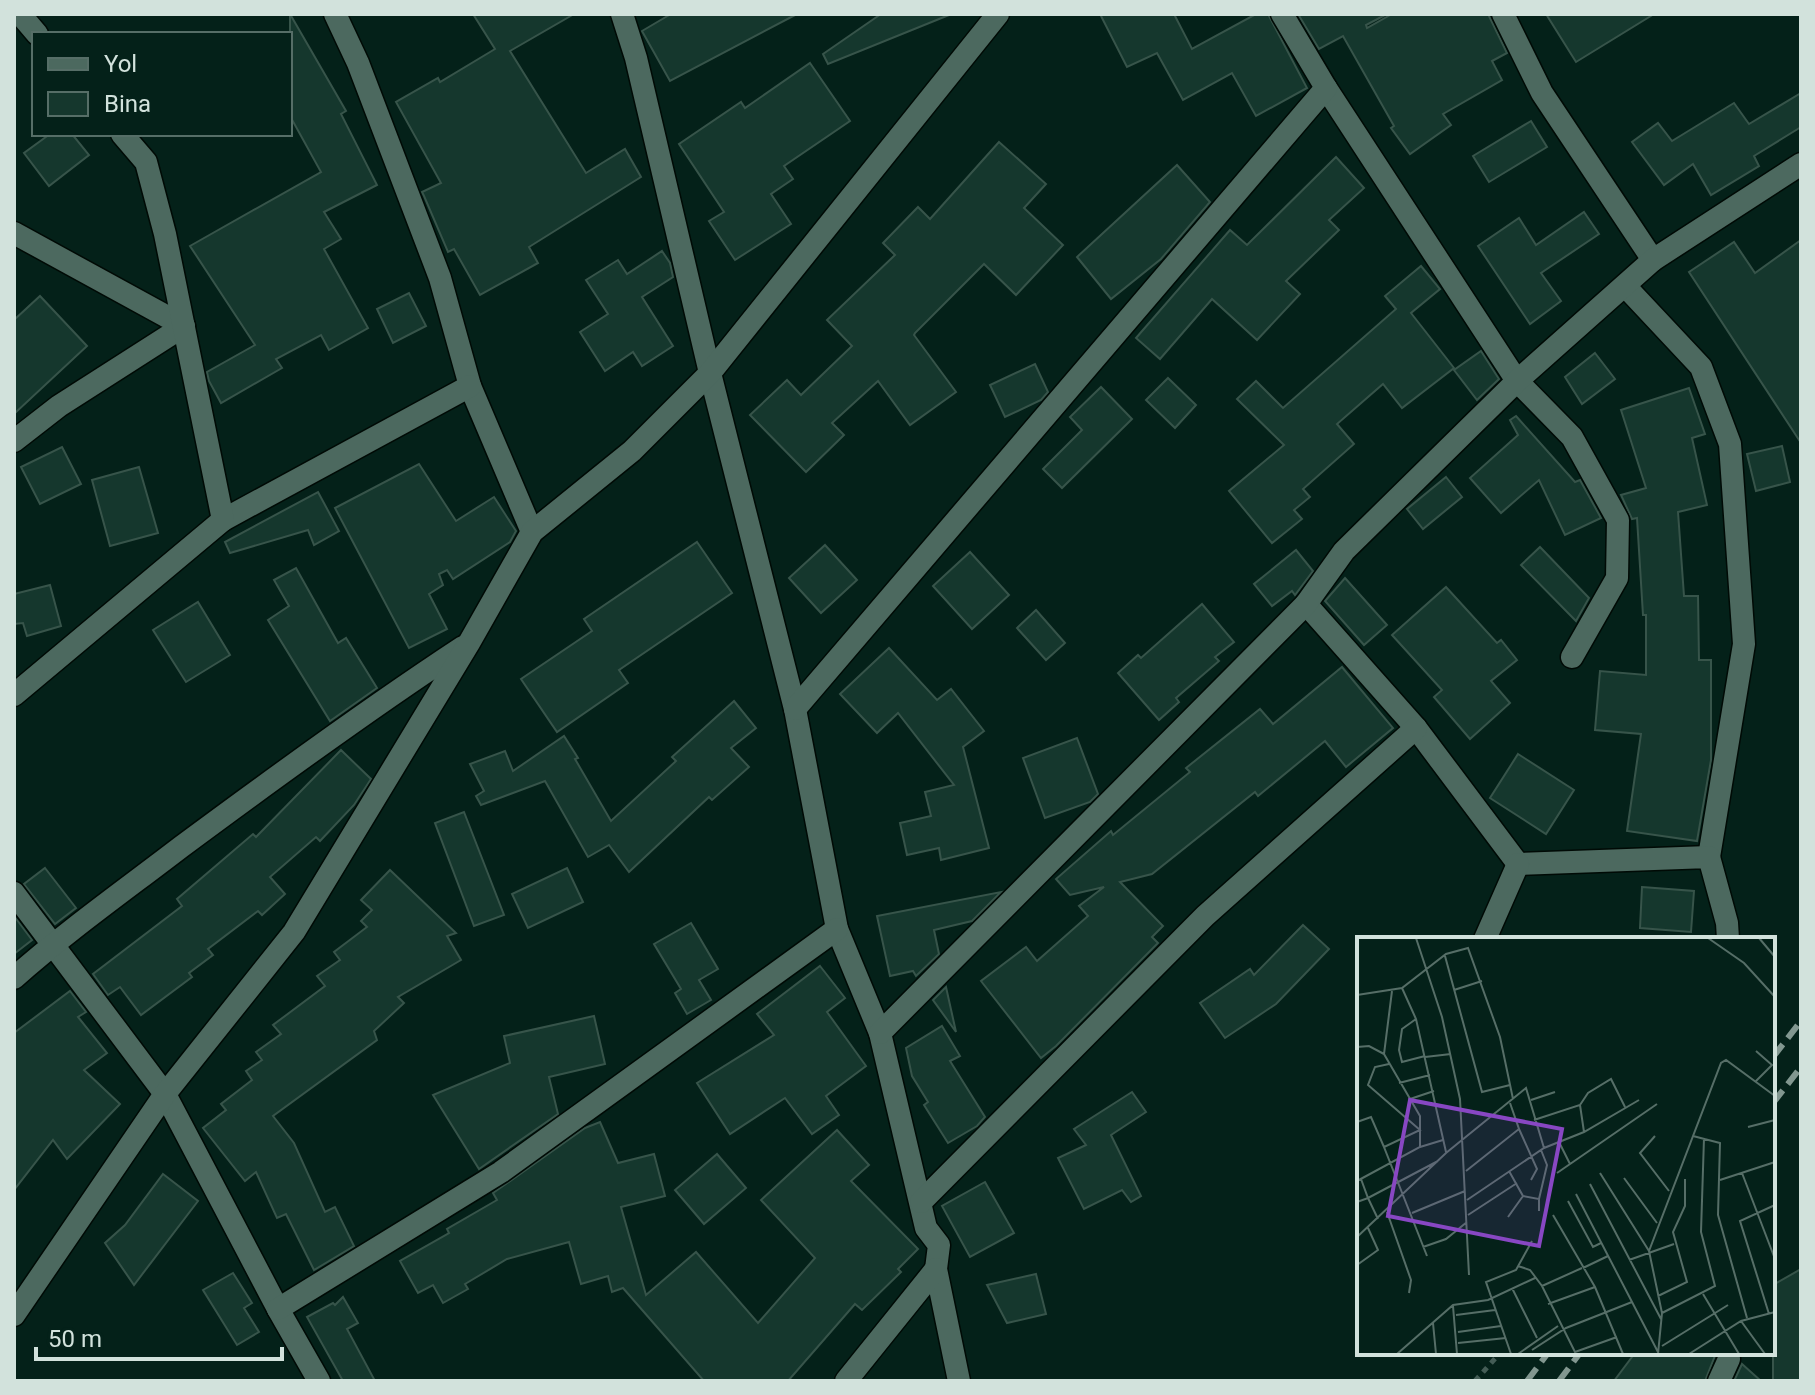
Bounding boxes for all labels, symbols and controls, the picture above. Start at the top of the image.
legend [32,32,292,136]
text: Yol [104,50,137,78]
text: Bina [104,90,151,118]
inset map [1357,937,1775,1355]
scale bar [36,1311,282,1361]
text: 50 m [48,1325,102,1353]

